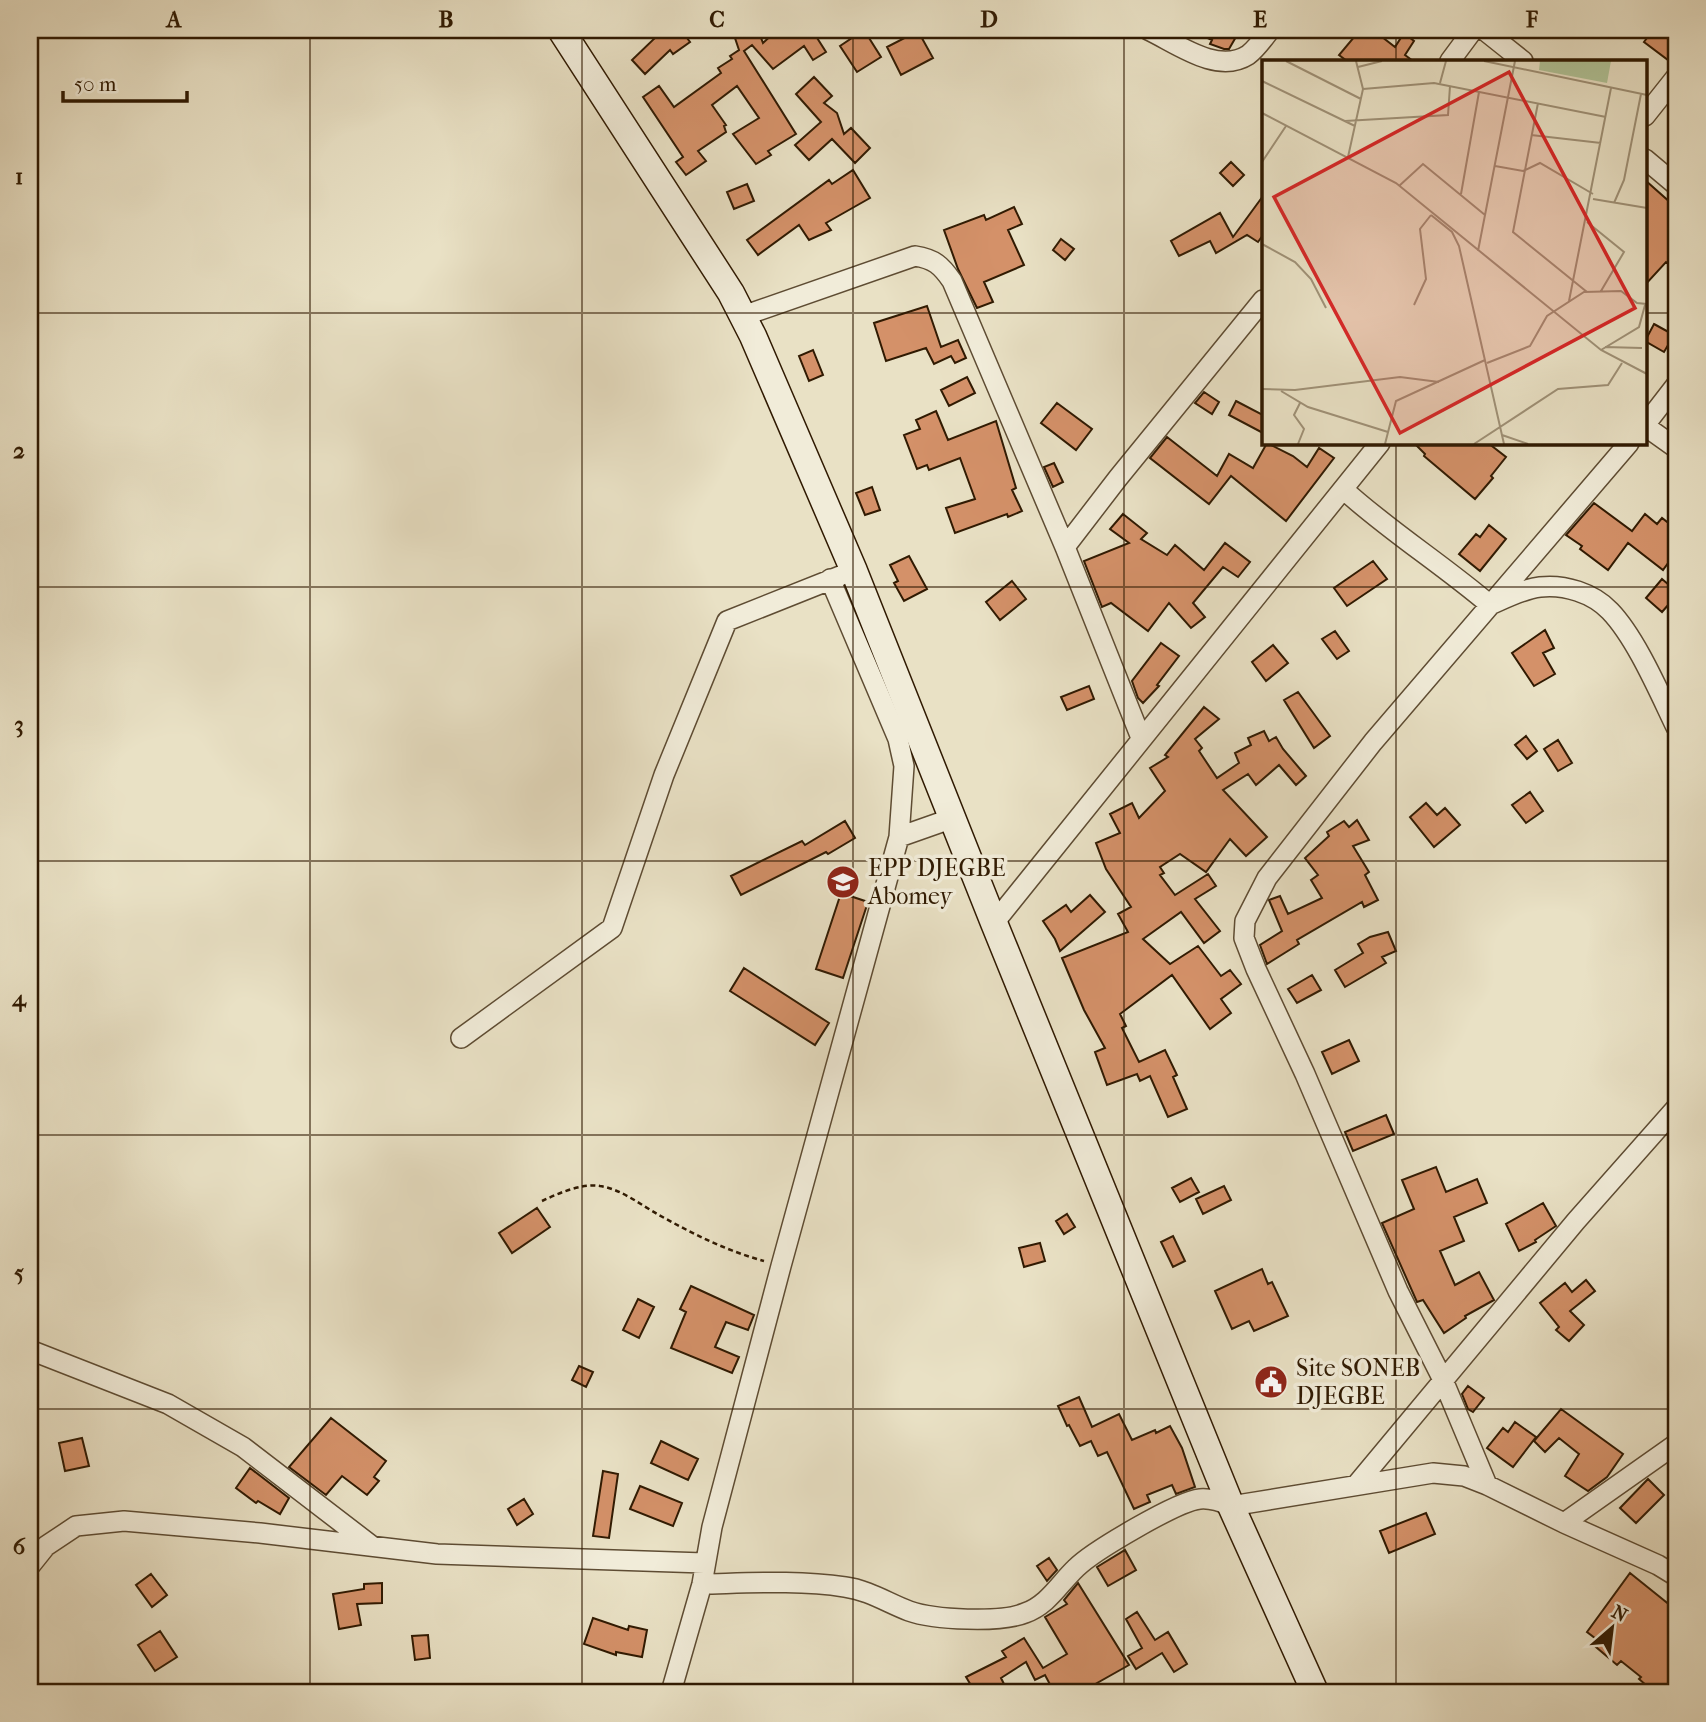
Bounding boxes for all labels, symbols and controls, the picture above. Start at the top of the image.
text: A [165,6,183,33]
text: B [439,6,454,33]
text: C [709,6,725,33]
text: D [980,6,998,33]
text: E [1253,6,1267,33]
text: F [1525,6,1539,33]
scale bar [63,60,187,104]
inset map [1262,60,1646,444]
text: 50 m [74,72,117,96]
text: 1 [15,163,23,190]
text: 2 [13,437,25,464]
text: 3 [14,711,24,738]
place label: EPP DJEGBE Abomey [867,854,1006,910]
school or university icon: EPP DJEGBE Abomey [824,863,862,901]
text: 4 [11,985,27,1012]
text: 5 [14,1259,24,1286]
place label: Site SONEB DJEGBE [1296,1354,1420,1410]
public building icon: Site SONEB DJEGBE [1252,1363,1290,1401]
text: 6 [13,1533,26,1560]
north arrow [1576,1592,1646,1662]
text: N [1608,1601,1632,1627]

